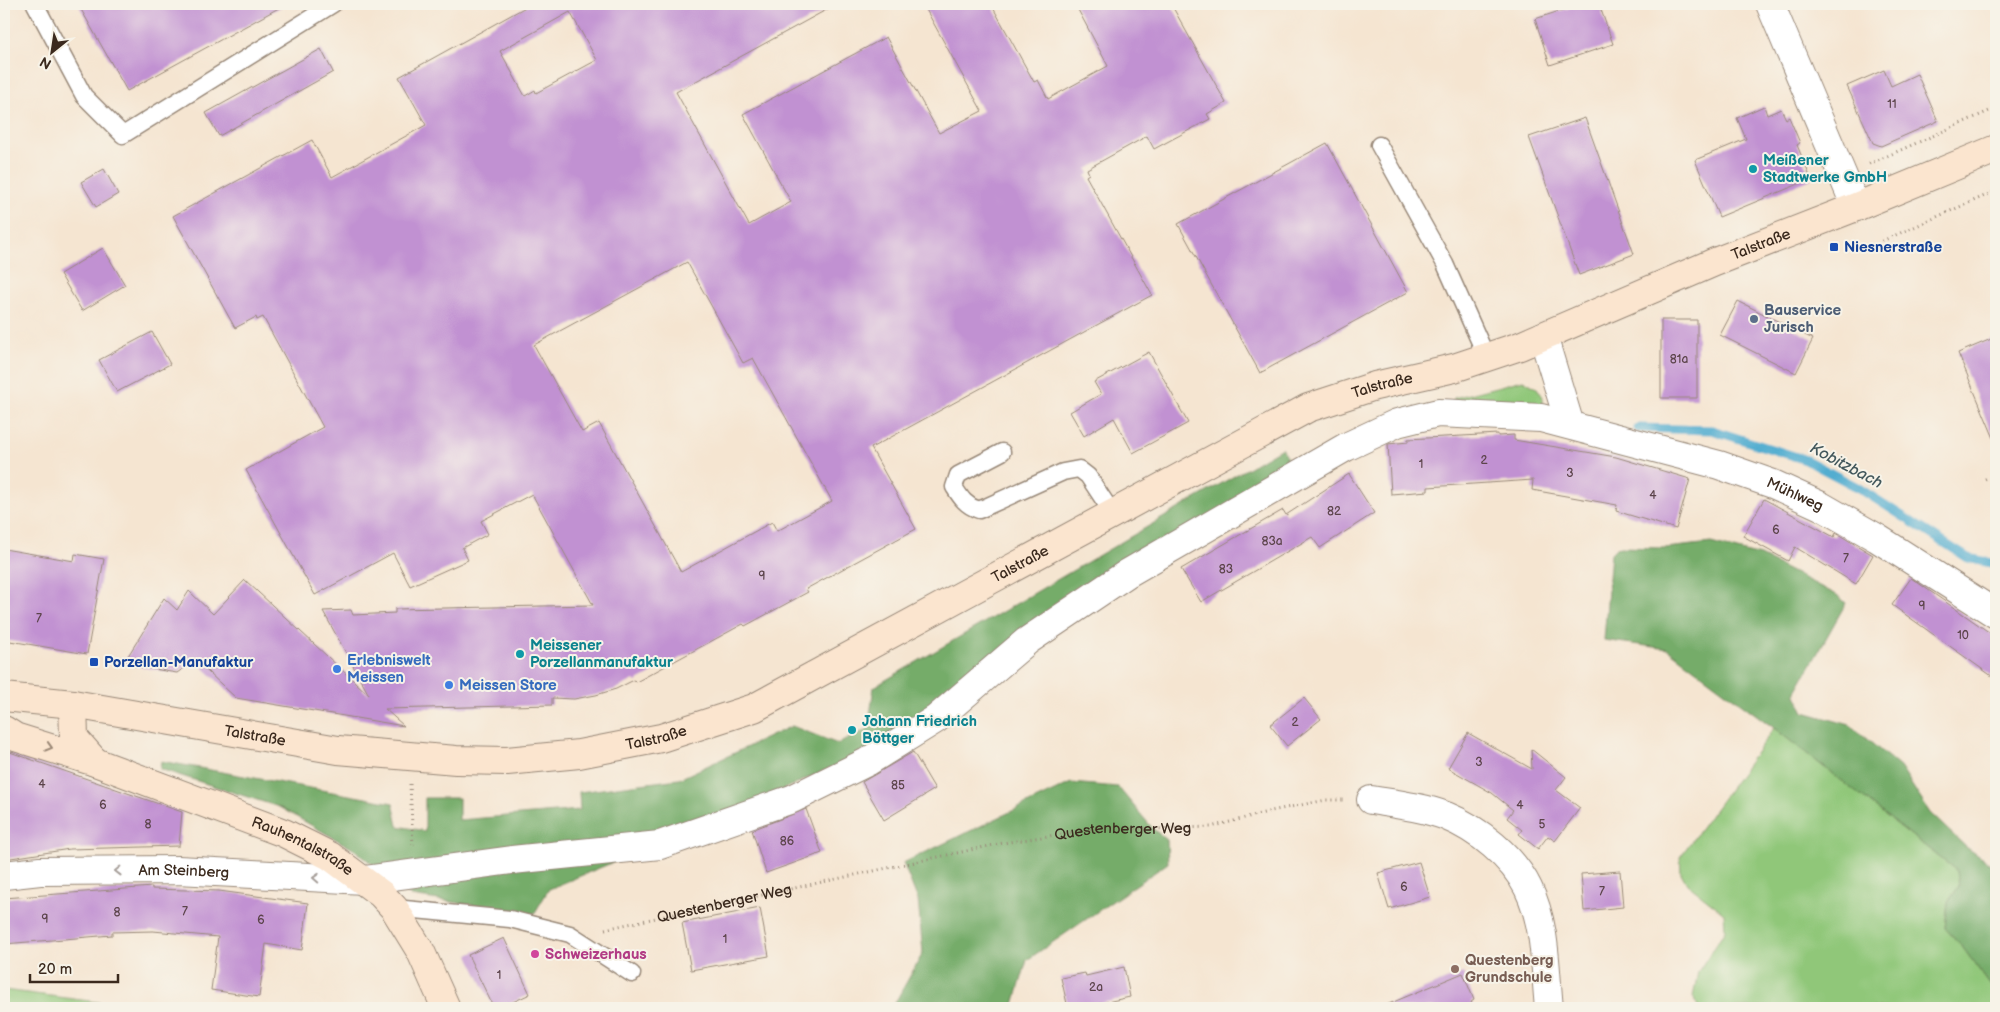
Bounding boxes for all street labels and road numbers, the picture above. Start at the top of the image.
street label: Talstraße [1728,224,1793,264]
street label: Talstraße [1349,368,1414,403]
street label: Mühlweg [1764,473,1827,515]
street label: Talstraße [988,541,1052,587]
street label: Talstraße [223,721,287,750]
street label: Talstraße [624,721,689,754]
street label: Rauhentalstraße [249,812,357,880]
street label: Questenberger Weg [1053,818,1192,844]
street label: Am Steinberg [138,860,230,882]
street label: Questenberger Weg [655,879,793,927]

